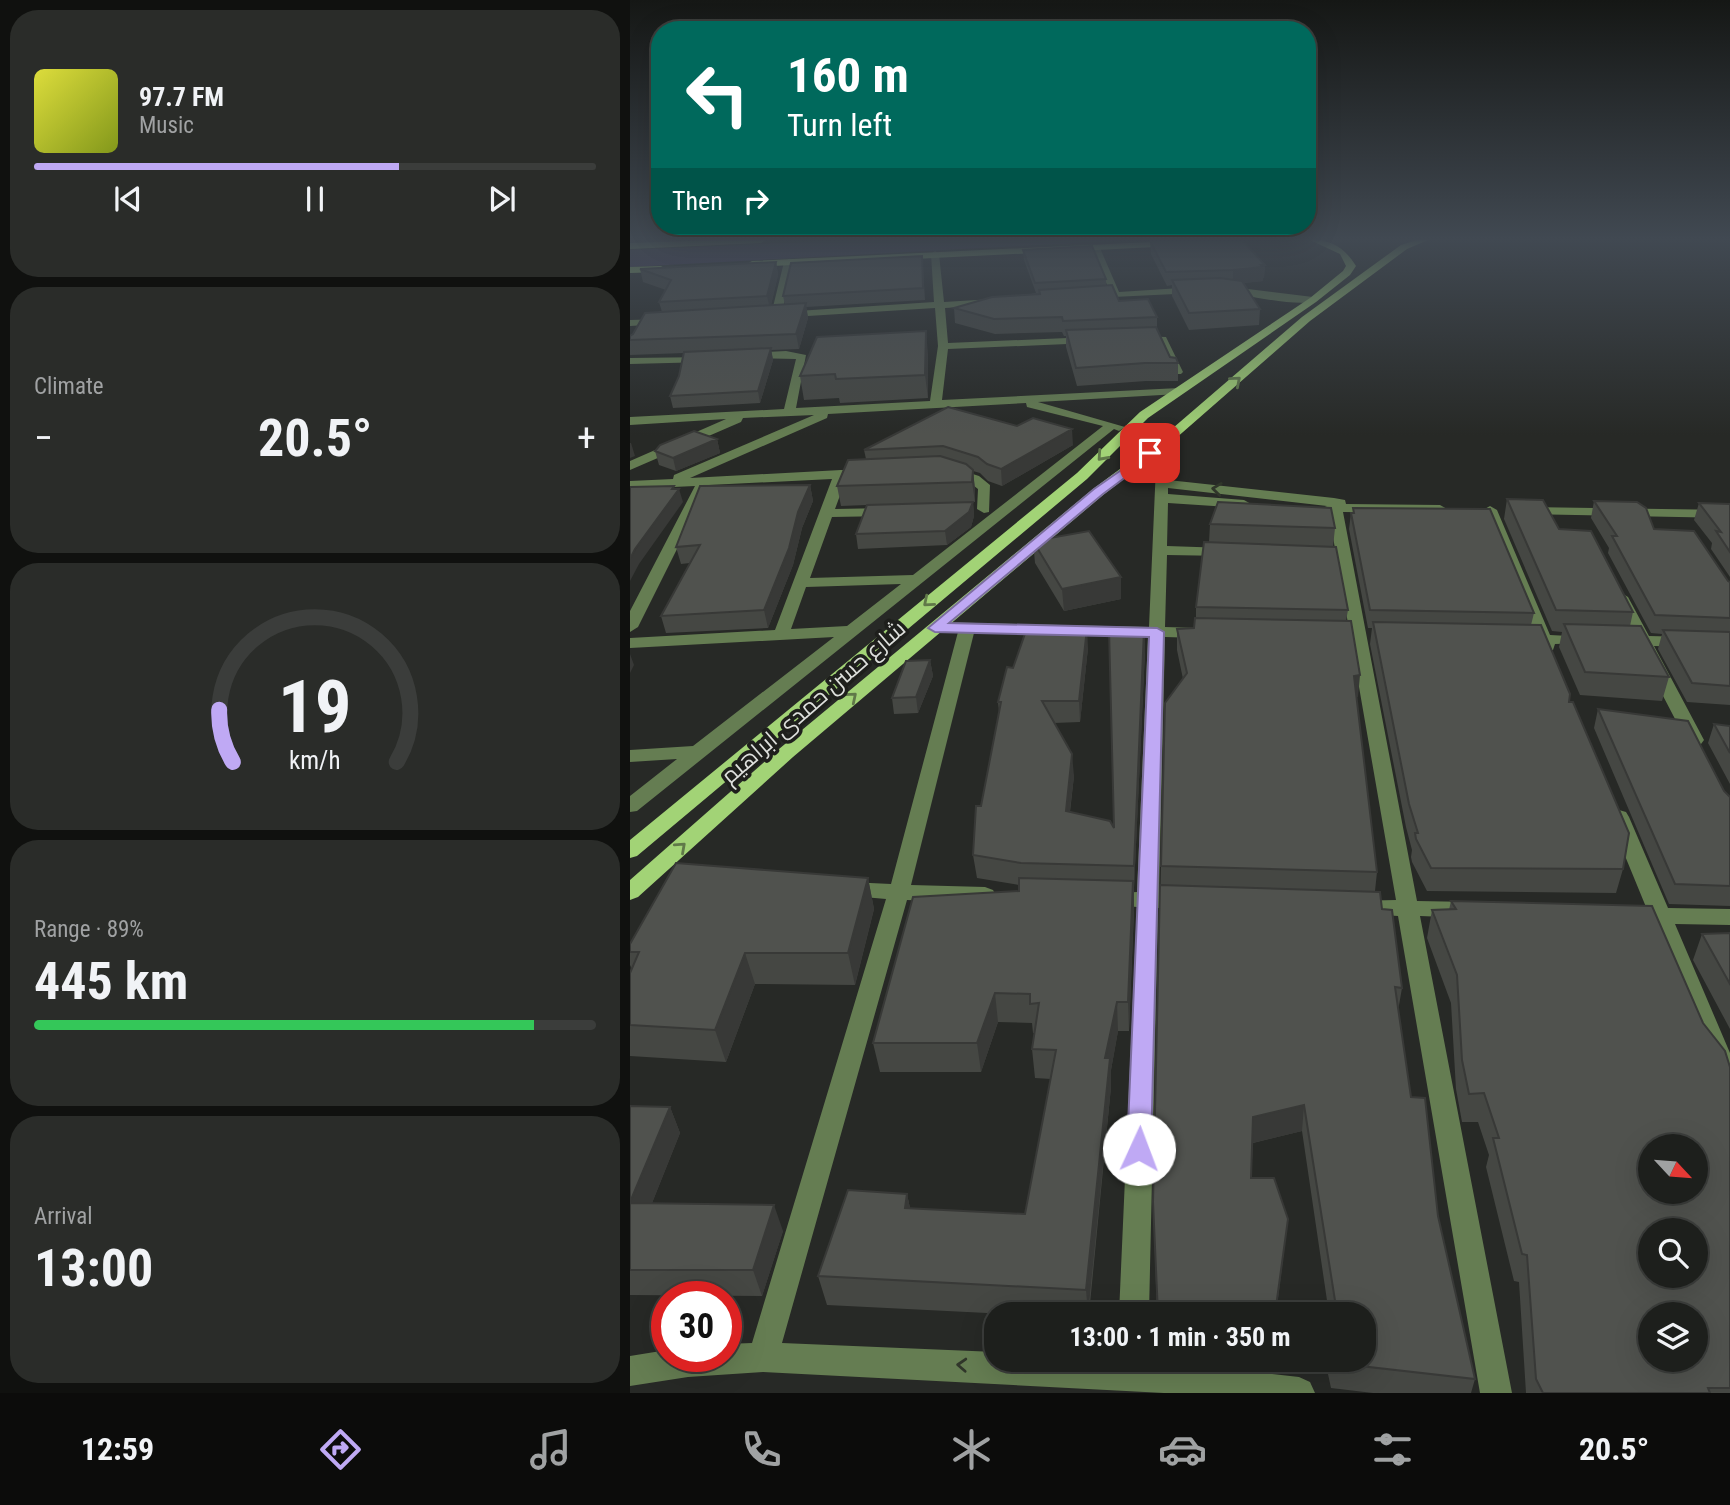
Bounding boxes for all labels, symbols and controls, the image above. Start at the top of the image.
text: 160 m [787,47,909,104]
icon: left [672,49,763,140]
text: 97.7 FM [139,82,224,112]
text: Turn left [787,106,892,144]
text: Music [139,112,194,139]
icon: previous [109,180,147,218]
icon: pause [296,180,334,218]
icon: next [483,180,521,218]
icon: right [737,182,775,220]
text: Then [672,186,723,216]
text: Climate [34,373,104,400]
one-way arrow [1227,377,1240,389]
text: 20.5° [258,408,372,469]
text: − [34,416,53,460]
text: + [577,416,596,460]
pin [1120,423,1180,483]
icon: arrive [1131,434,1169,472]
one-way arrow [1098,448,1111,461]
one-way arrow [1211,482,1223,497]
one-way arrow [923,594,936,606]
street label: شارع حسن حمدى ابراهيم [716,615,912,791]
text: 19 [278,665,352,751]
one-way arrow [844,693,857,705]
text: km/h [289,746,341,775]
one-way arrow [673,843,686,855]
text: Range · 89% [34,916,144,943]
text: 445 km [34,951,188,1012]
position arrow [1102,1112,1176,1186]
north arrow [1638,1134,1708,1204]
map controls [1638,1134,1708,1372]
text: Arrival [34,1203,93,1230]
button: search [1638,1218,1708,1288]
text: 13:00 [34,1238,153,1299]
speed limit sign: 30 [651,1281,742,1372]
button: layers [1638,1302,1708,1372]
text: 13:00 · 1 min · 350 m [1070,1322,1290,1352]
one-way arrow [956,1358,967,1373]
icon: directions [316,1425,365,1474]
icon: music [526,1425,575,1474]
icon: phone [737,1425,786,1474]
icon: climate [947,1425,996,1474]
icon: car [1158,1425,1207,1474]
icon: filters [1368,1425,1417,1474]
text: 12:59 [81,1430,154,1468]
text: 20.5° [1579,1430,1649,1468]

